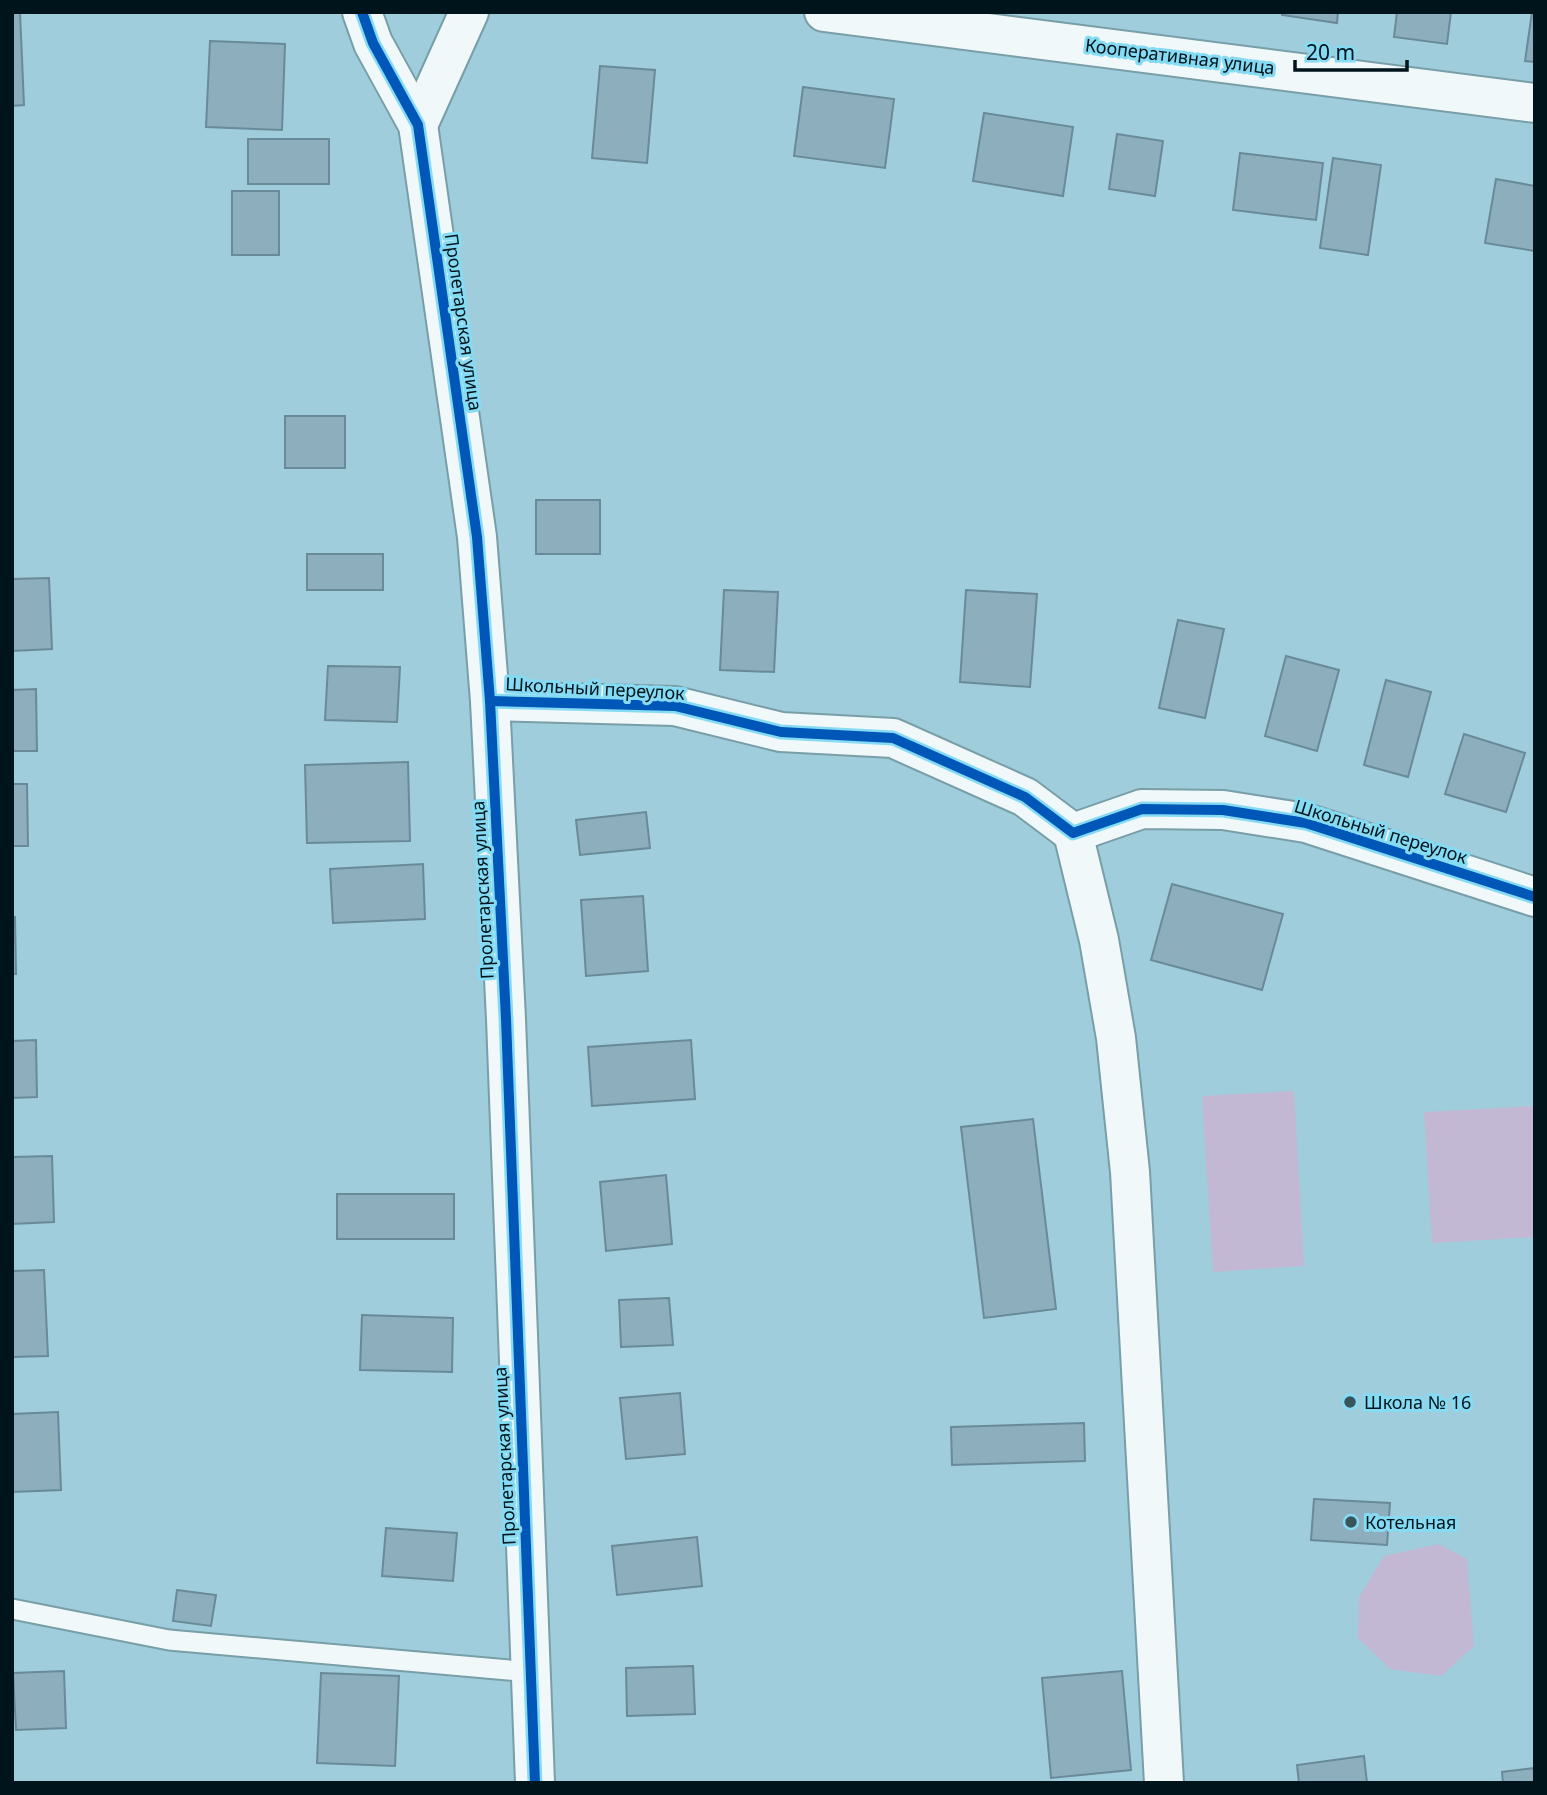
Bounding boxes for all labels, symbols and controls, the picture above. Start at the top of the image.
scale bar [1295,28,1407,72]
street label: Кооперативная улица [1084,32,1276,80]
text: 20 m [1306,38,1355,66]
street label: Пролетарская улица [440,232,488,412]
street label: Школьный переулок [505,671,686,705]
street label: Школьный переулок [1292,793,1471,869]
street label: Пролетарская улица [465,800,499,980]
street label: Пролетарская улица [487,1366,521,1546]
place label: Школа № 16 [1364,1390,1471,1414]
marker: Школа № 16 [1342,1394,1358,1410]
place label: Котельная [1365,1510,1456,1534]
marker: Котельная [1343,1514,1359,1530]

